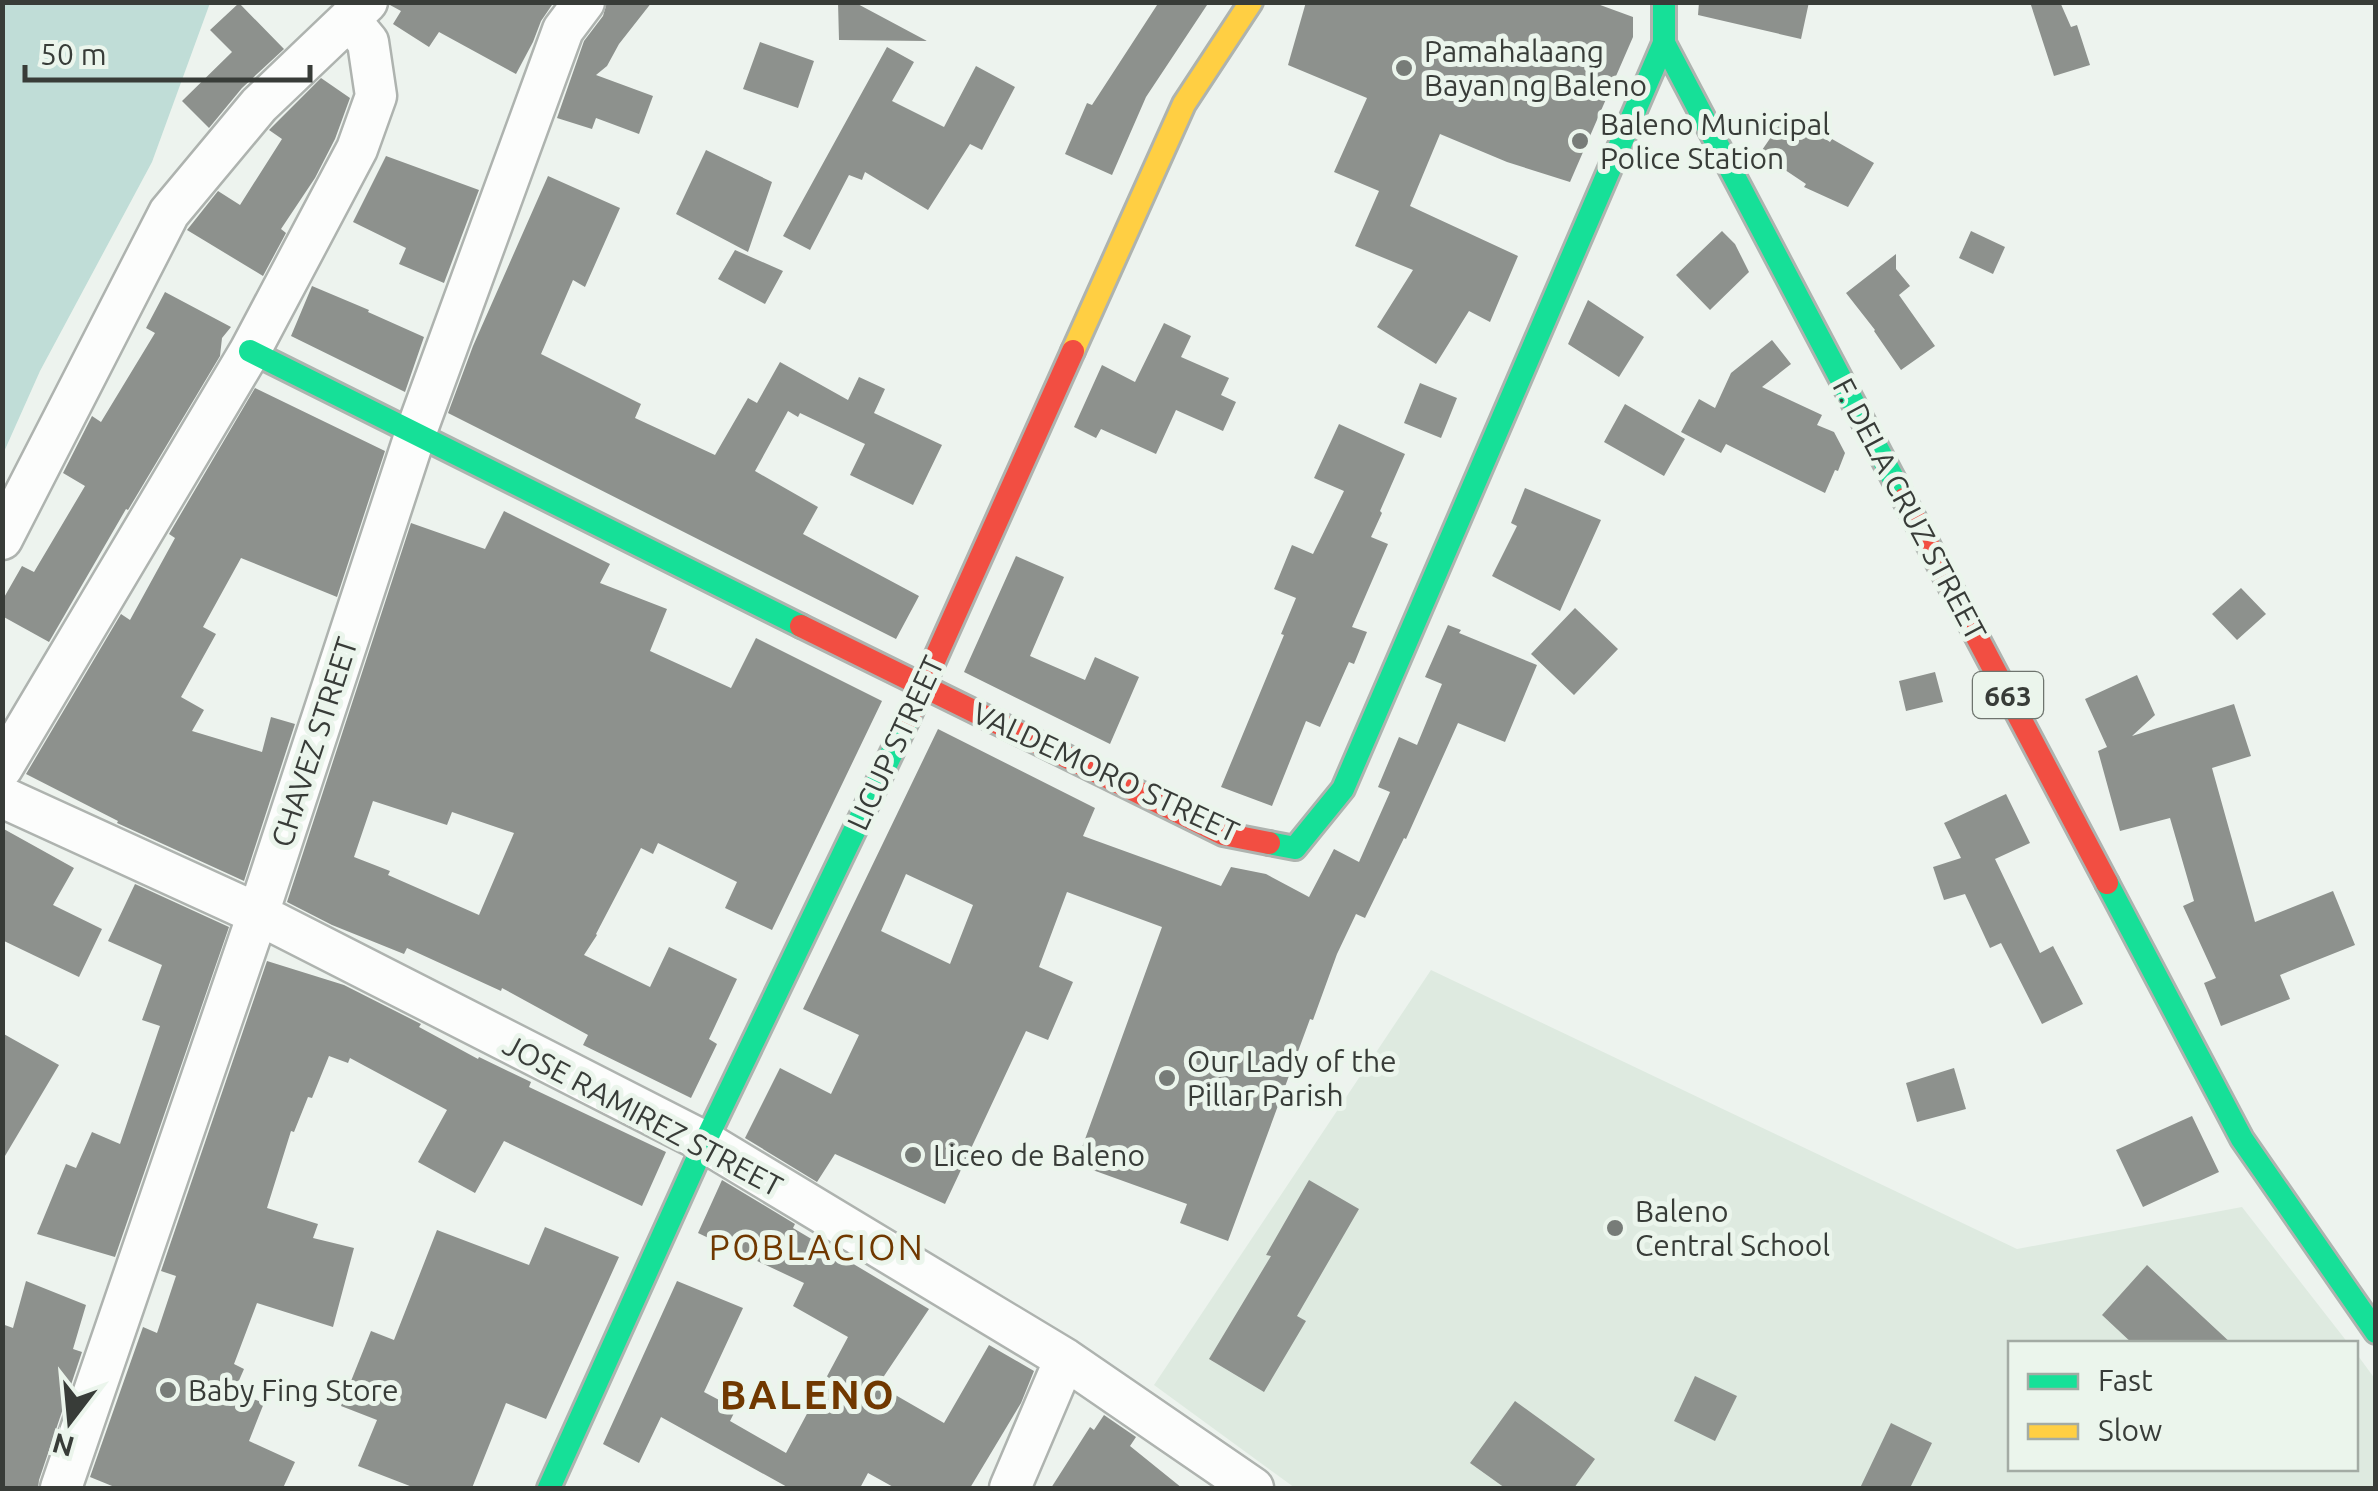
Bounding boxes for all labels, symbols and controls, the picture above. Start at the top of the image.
scale bar [25,20,310,82]
place label: Pamahalaang Bayan ng Baleno [1424,34,1647,102]
text: 50 m [40,37,107,71]
marker: Pamahalaang Bayan ng Baleno [1393,57,1415,79]
place label: Baleno Municipal Police Station [1600,107,1830,175]
marker: Baleno Municipal Police Station [1569,130,1591,152]
street label: F. DELA CRUZ STREET [1827,372,1994,646]
street label: CHAVEZ STREET [264,633,364,851]
street label: LICUP STREET [840,650,950,835]
road number: 663 [1973,672,2043,718]
street label: VALDEMORO STREET [967,695,1245,849]
street label: JOSE RAMIREZ STREET [498,1027,789,1203]
place label: Our Lady of the Pillar Parish [1187,1044,1397,1112]
marker: Our Lady of the Pillar Parish [1156,1067,1178,1089]
place label: Liceo de Baleno [933,1138,1145,1172]
marker: Liceo de Baleno [902,1144,924,1166]
place label: Baleno Central School [1635,1194,1830,1262]
marker: Baleno Central School [1604,1217,1626,1239]
district label: POBLACION [709,1227,925,1267]
legend [2008,1341,2358,1471]
text: Fast [2098,1363,2153,1397]
north arrow [20,1371,120,1471]
district label: BALENO [720,1372,896,1417]
place label: Baby Fing Store [188,1373,399,1407]
marker: Baby Fing Store [157,1379,179,1401]
text: Slow [2098,1413,2162,1447]
text: N [49,1428,77,1463]

